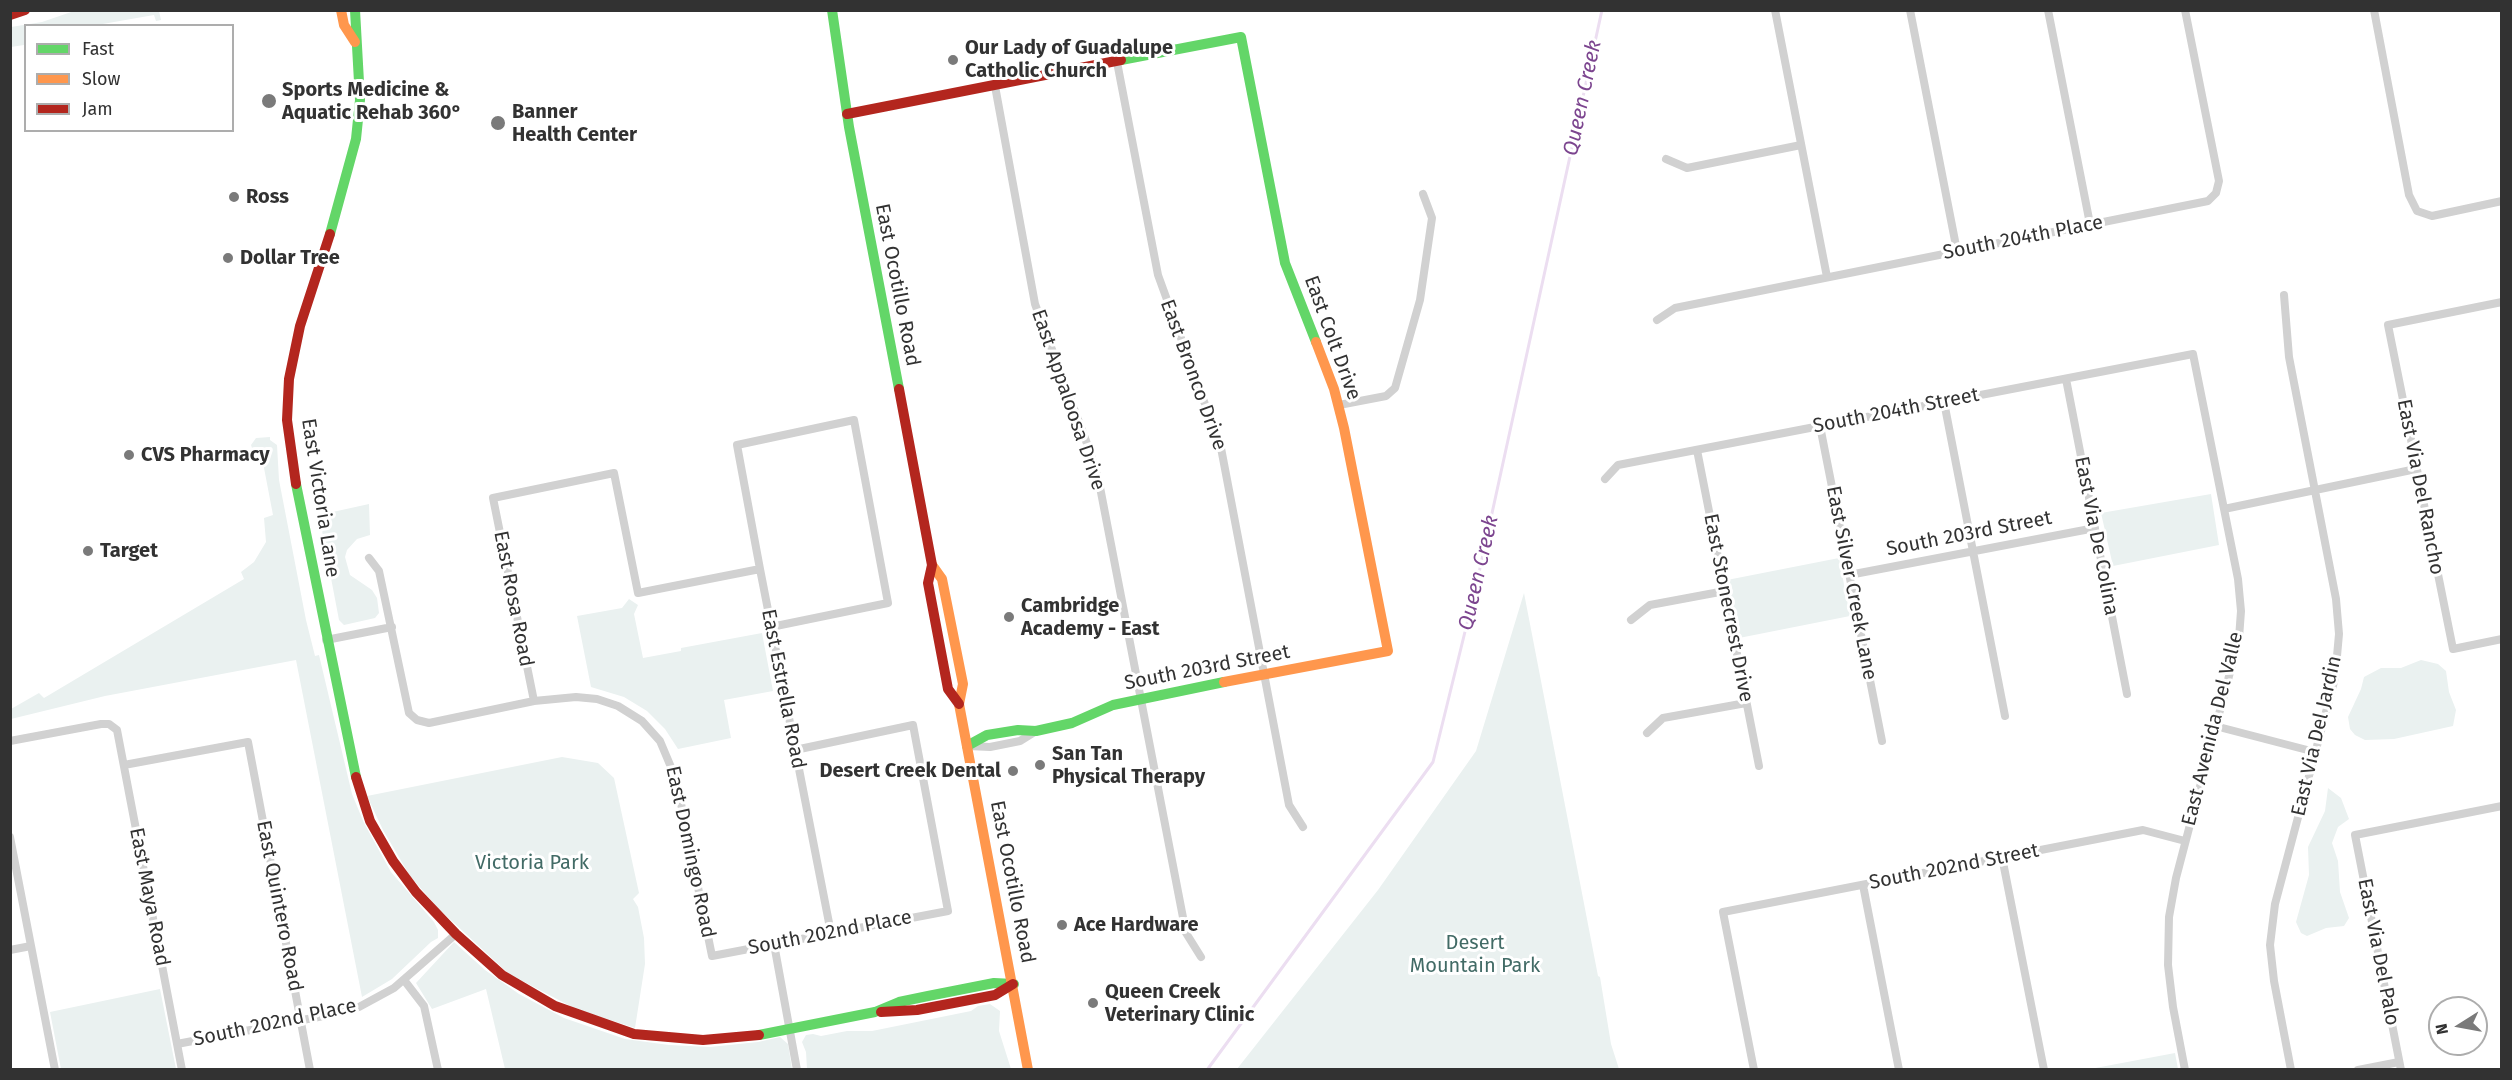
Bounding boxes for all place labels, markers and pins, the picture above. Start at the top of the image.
place label: Our Lady of Guadalupe Catholic Church [965,36,1173,83]
marker: Our Lady of Guadalupe Catholic Church [946,53,960,67]
place label: Sports Medicine & Aquatic Rehab 360° [282,78,462,125]
marker: Sports Medicine & Aquatic Rehab 360° [260,92,278,110]
place label: Banner Health Center [512,100,637,147]
marker: Banner Health Center [489,114,507,132]
place label: Ross [246,185,289,209]
marker: Ross [227,190,241,204]
place label: Dollar Tree [240,246,340,270]
marker: Dollar Tree [221,251,235,265]
place label: CVS Pharmacy [141,443,270,467]
marker: CVS Pharmacy [122,448,136,462]
place label: Target [100,539,158,563]
marker: Target [81,544,95,558]
place label: Cambridge Academy - East [1021,594,1159,641]
marker: Cambridge Academy - East [1002,610,1016,624]
place label: San Tan Physical Therapy [1052,742,1205,789]
marker: San Tan Physical Therapy [1033,758,1047,772]
place label: Desert Creek Dental [819,759,1001,783]
marker: Desert Creek Dental [1006,764,1020,778]
place label: Ace Hardware [1074,913,1199,937]
marker: Ace Hardware [1055,918,1069,932]
place label: Queen Creek Veterinary Clinic [1105,980,1254,1027]
marker: Queen Creek Veterinary Clinic [1086,996,1100,1010]

